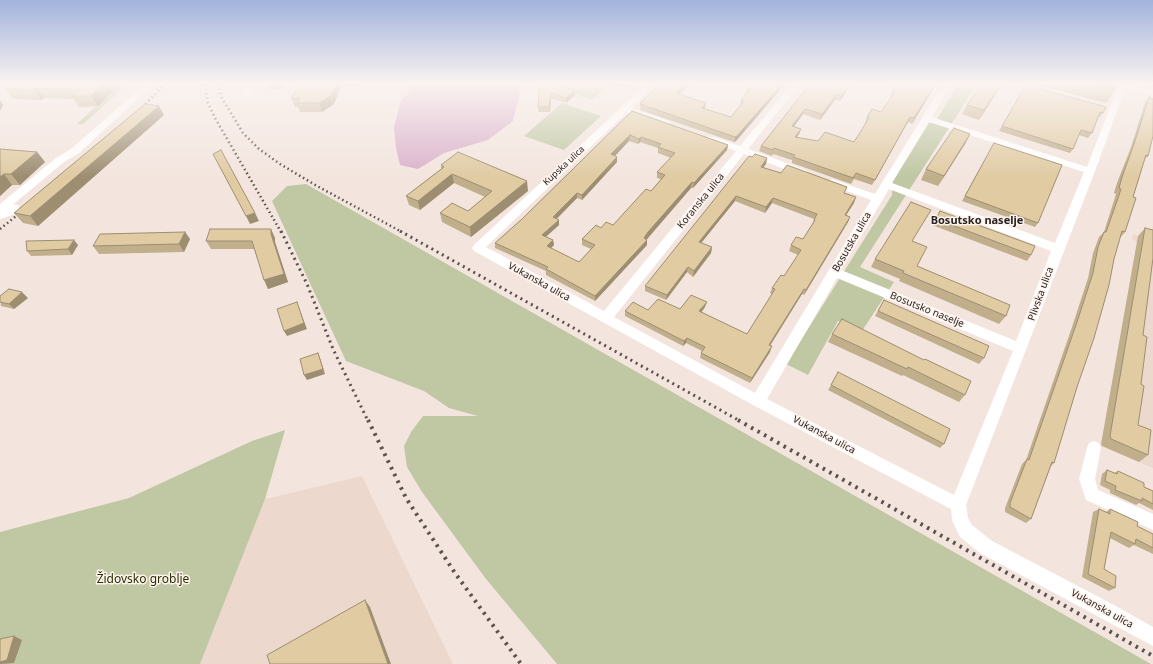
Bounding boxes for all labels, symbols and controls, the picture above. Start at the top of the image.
street label: Kupska ulica [541,144,587,188]
street label: Koranska ulica [675,171,727,231]
street label: Bosutska ulica [830,210,874,274]
district label: Bosutsko naselje [931,214,1023,228]
street label: Vukanska ulica [506,260,572,304]
street label: Plivska ulica [1026,265,1056,323]
street label: Bosutsko naselje [888,290,966,330]
street label: Vukanska ulica [791,413,857,457]
park label: Židovsko groblje [97,573,189,587]
street label: Vukanska ulica [1069,587,1135,631]

